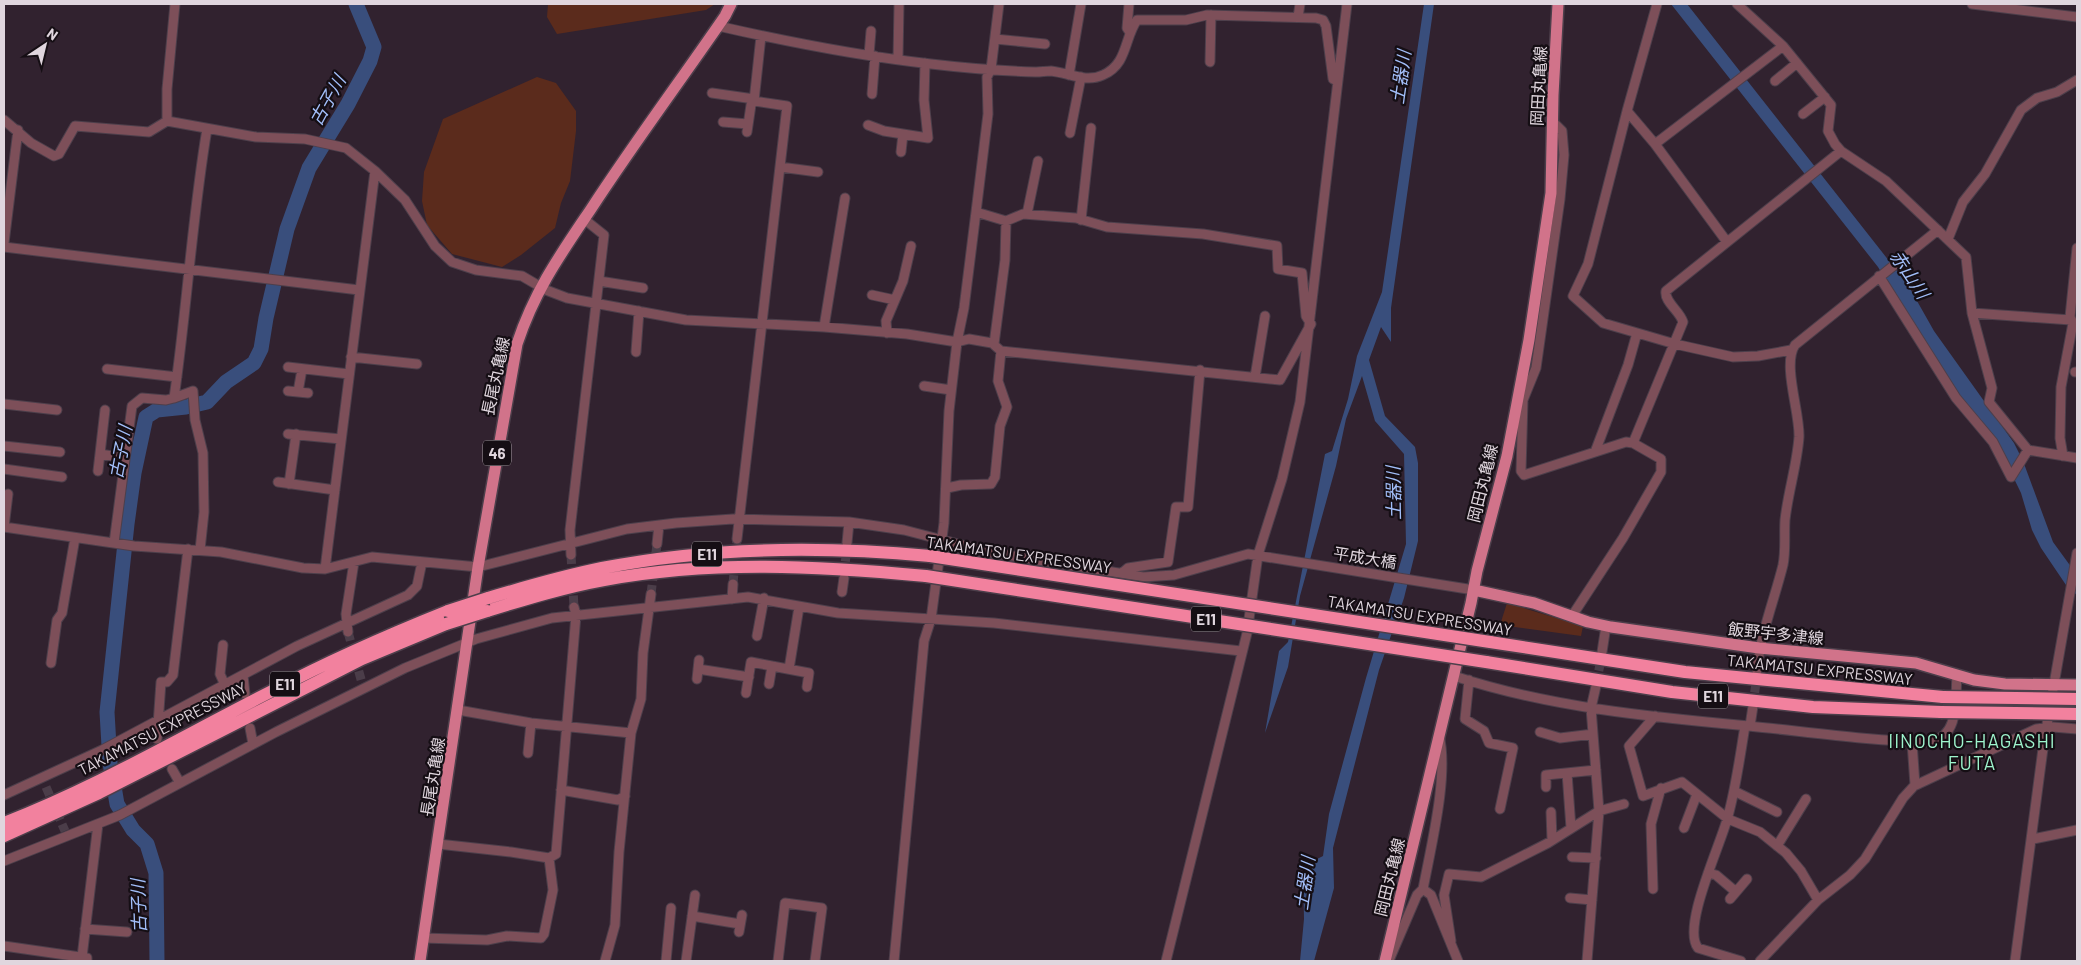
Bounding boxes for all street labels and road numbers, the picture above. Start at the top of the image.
street label: 岡田丸亀線 [1526,46,1550,126]
street label: 長尾丸亀線 [477,335,513,417]
road number: 46 [483,440,511,466]
street label: 岡田丸亀線 [1463,442,1501,524]
street label: TAKAMATSU EXPRESSWAY [925,532,1113,576]
road number: E11 [692,542,722,566]
street label: 平成大橋 [1332,543,1398,571]
street label: TAKAMATSU EXPRESSWAY [1326,591,1514,639]
road number: E11 [1191,606,1221,632]
street label: 飯野宇多津線 [1727,619,1825,647]
street label: TAKAMATSU EXPRESSWAY [1726,650,1914,688]
road number: E11 [270,672,300,696]
street label: TAKAMATSU EXPRESSWAY [75,677,249,779]
road number: E11 [1698,684,1728,708]
street label: 長尾丸亀線 [416,736,448,818]
street label: 岡田丸亀線 [1370,836,1408,918]

